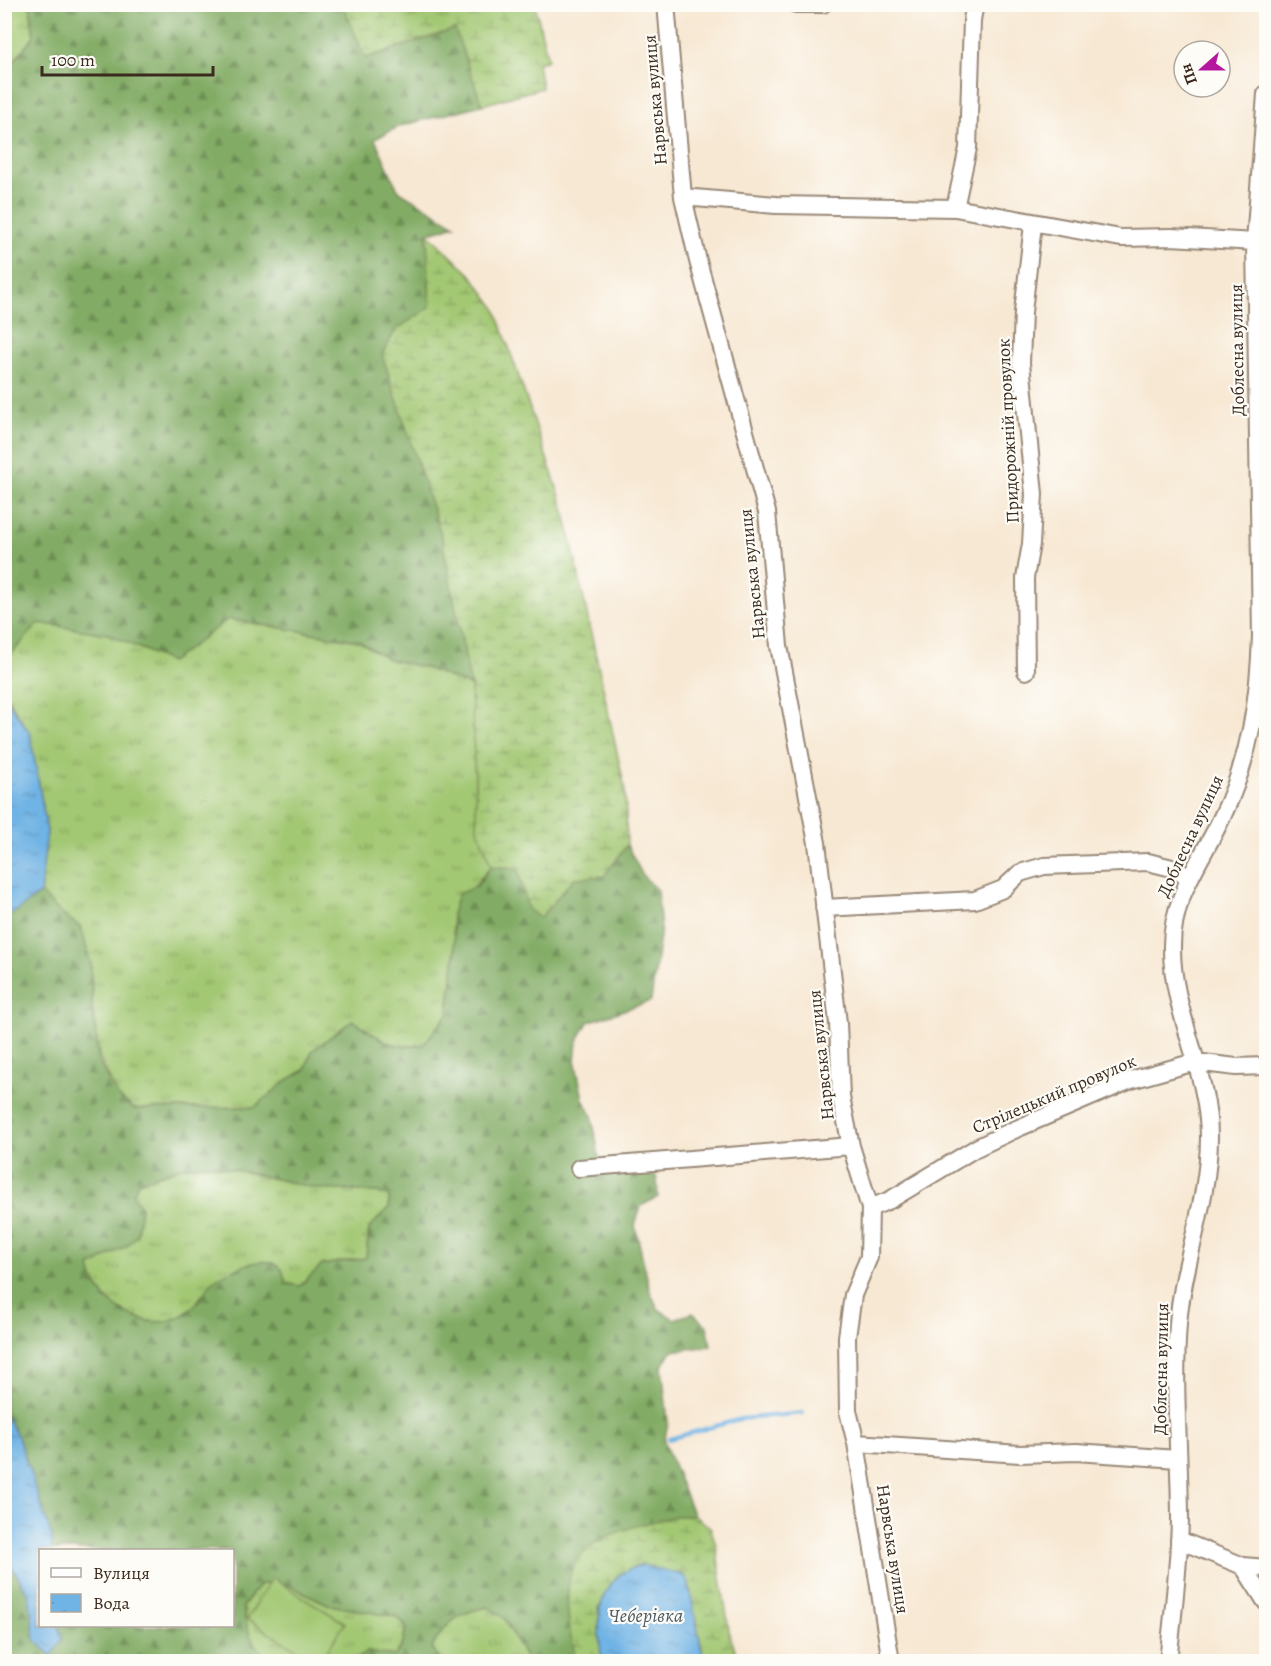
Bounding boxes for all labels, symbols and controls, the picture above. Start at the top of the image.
street label: Нарвська вулиця [637,34,673,166]
scale bar [42,39,213,77]
north arrow [1172,39,1232,99]
text: 100 m [51,48,95,72]
text: Пн [1175,60,1203,88]
street label: Доблесна вулиця [1224,284,1250,416]
street label: Придорожній провулок [991,338,1025,524]
street label: Нарвська вулиця [733,508,771,640]
street label: Доблесна вулиця [1151,771,1229,901]
street label: Нарвська вулиця [802,989,840,1121]
street label: Стрілецький провулок [968,1049,1140,1139]
street label: Доблесна вулиця [1148,1303,1174,1435]
street label: Нарвська вулиця [871,1482,915,1616]
legend [39,1549,234,1627]
text: Вулиця [93,1561,150,1585]
text: Вода [93,1591,131,1615]
water label: Чеберівка [609,1602,683,1629]

